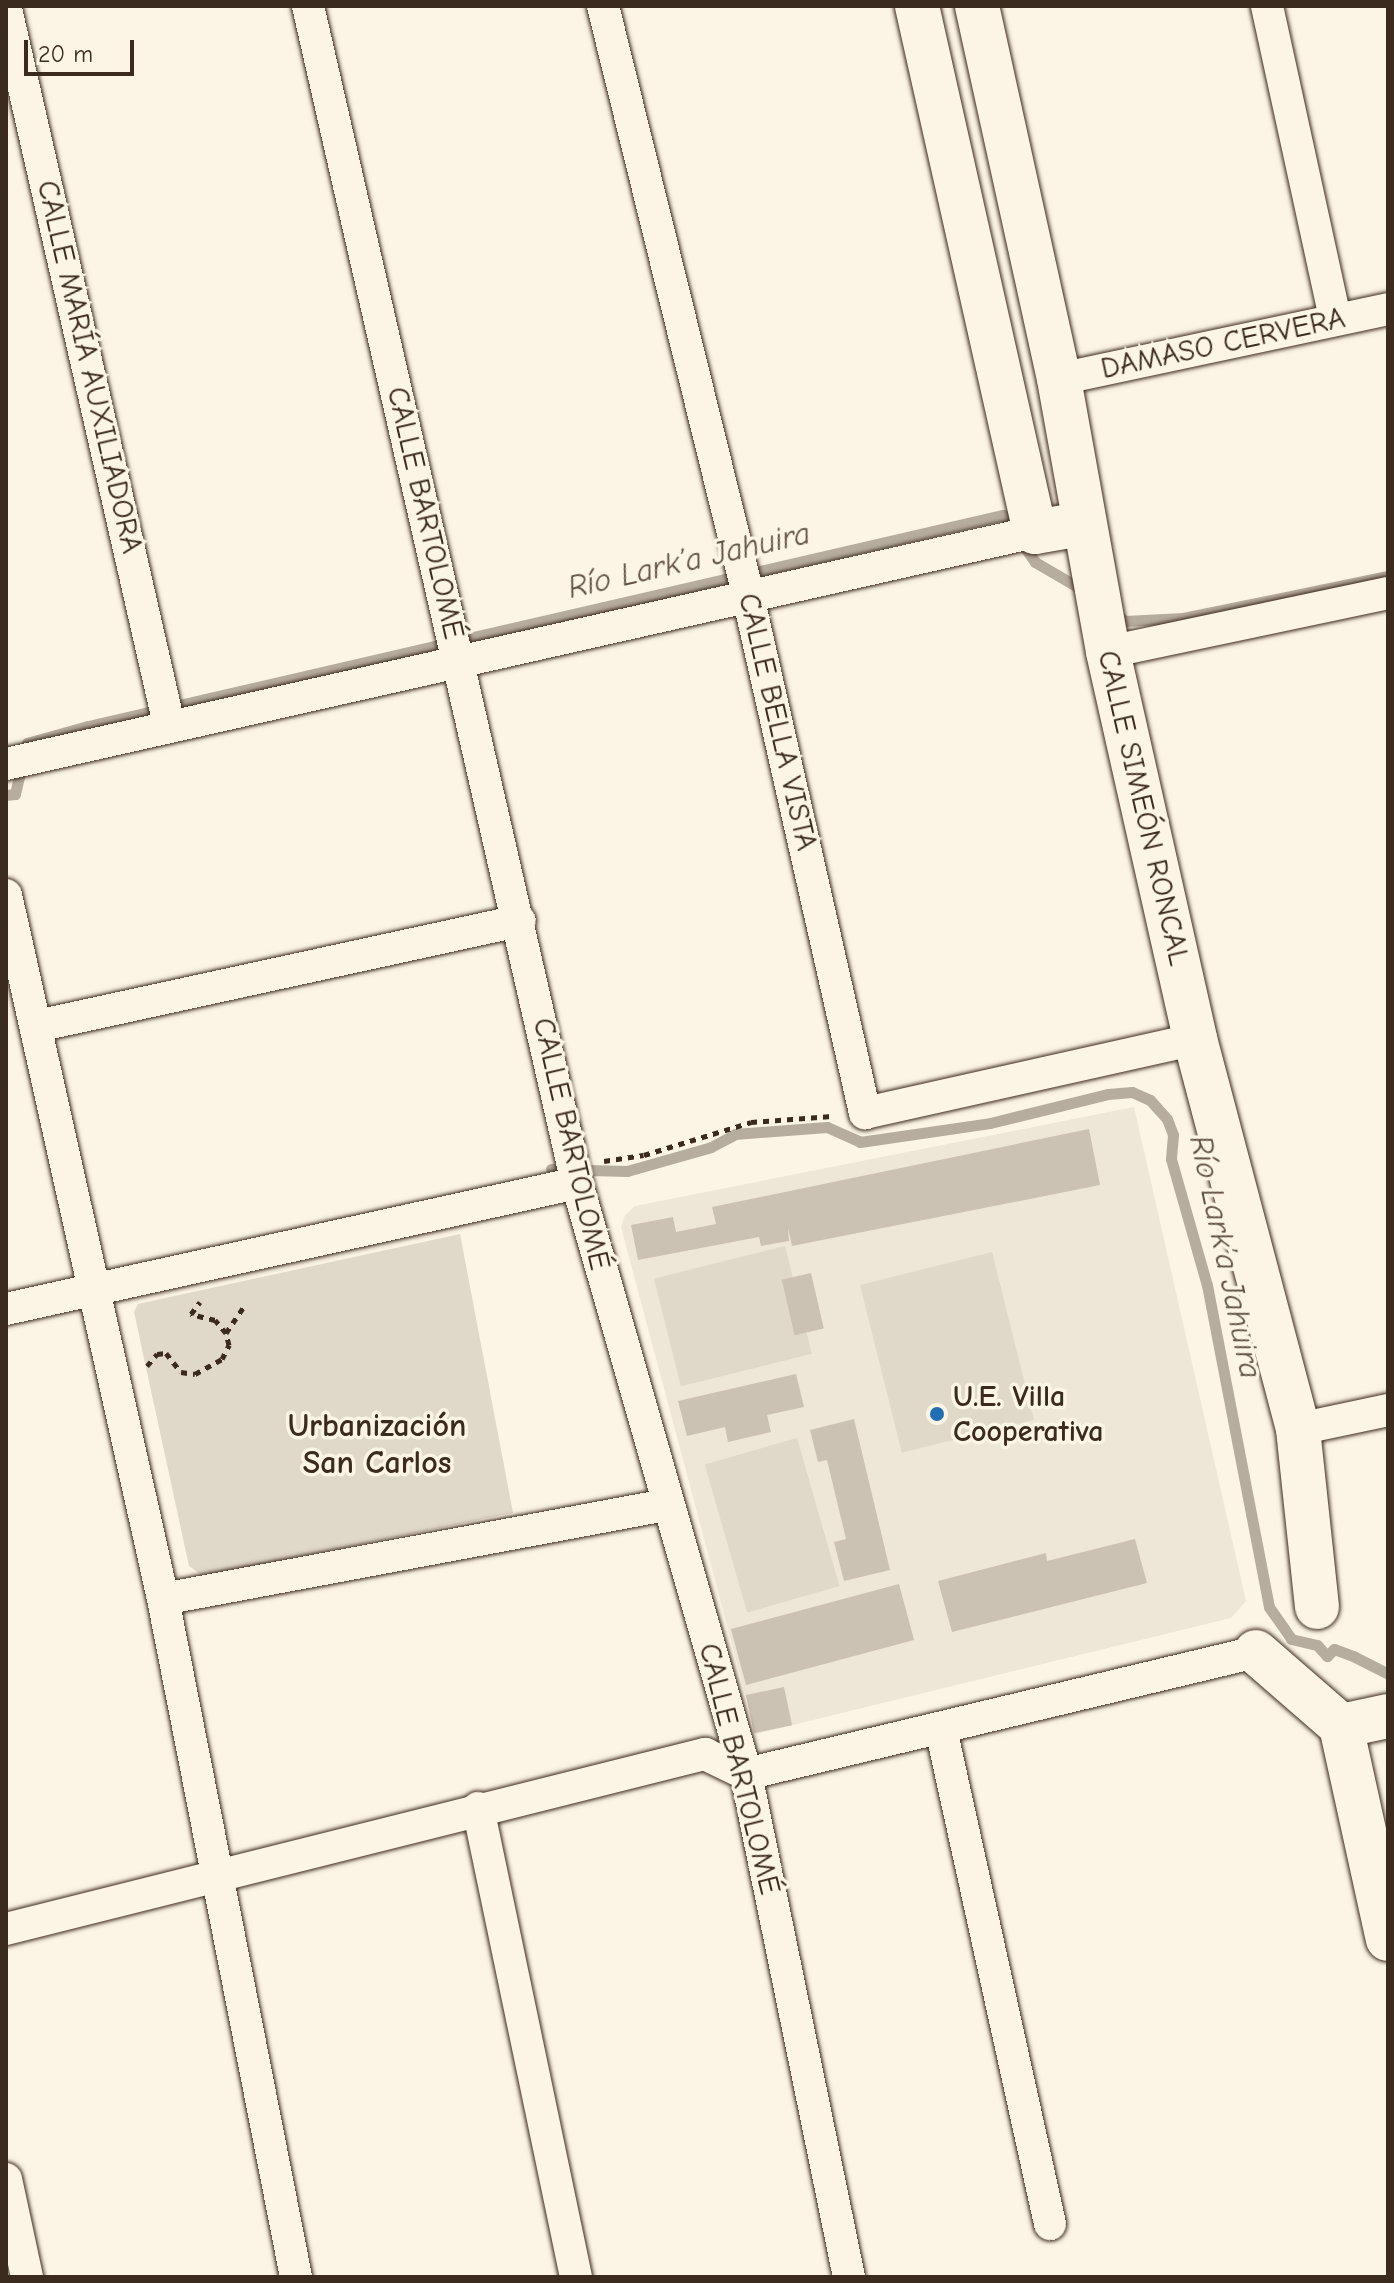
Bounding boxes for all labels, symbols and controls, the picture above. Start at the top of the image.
scale bar [28,24,138,74]
text: 20 m [38,40,93,68]
street label: CALLE MARÍA AUXILIADORA [29,177,149,557]
street label: DAMASO CERVERA [1098,301,1348,387]
street label: CALLE BARTOLOMÉ [378,383,472,643]
water label: Río Lark’a Jahuira [564,514,814,608]
street label: CALLE BELLA VISTA [730,590,824,854]
street label: CALLE SIMEÓN RONCAL [1089,647,1197,969]
street label: CALLE BARTOLOMÉ [524,1014,618,1274]
water label: Río Lark’a Jahuira [1180,1132,1270,1382]
place label: U.E. Villa Cooperativa [953,1379,1103,1450]
marker: U.E. Villa Cooperativa [928,1405,946,1423]
district label: Urbanización San Carlos [288,1408,466,1483]
street label: CALLE BARTOLOMÉ [690,1640,788,1898]

